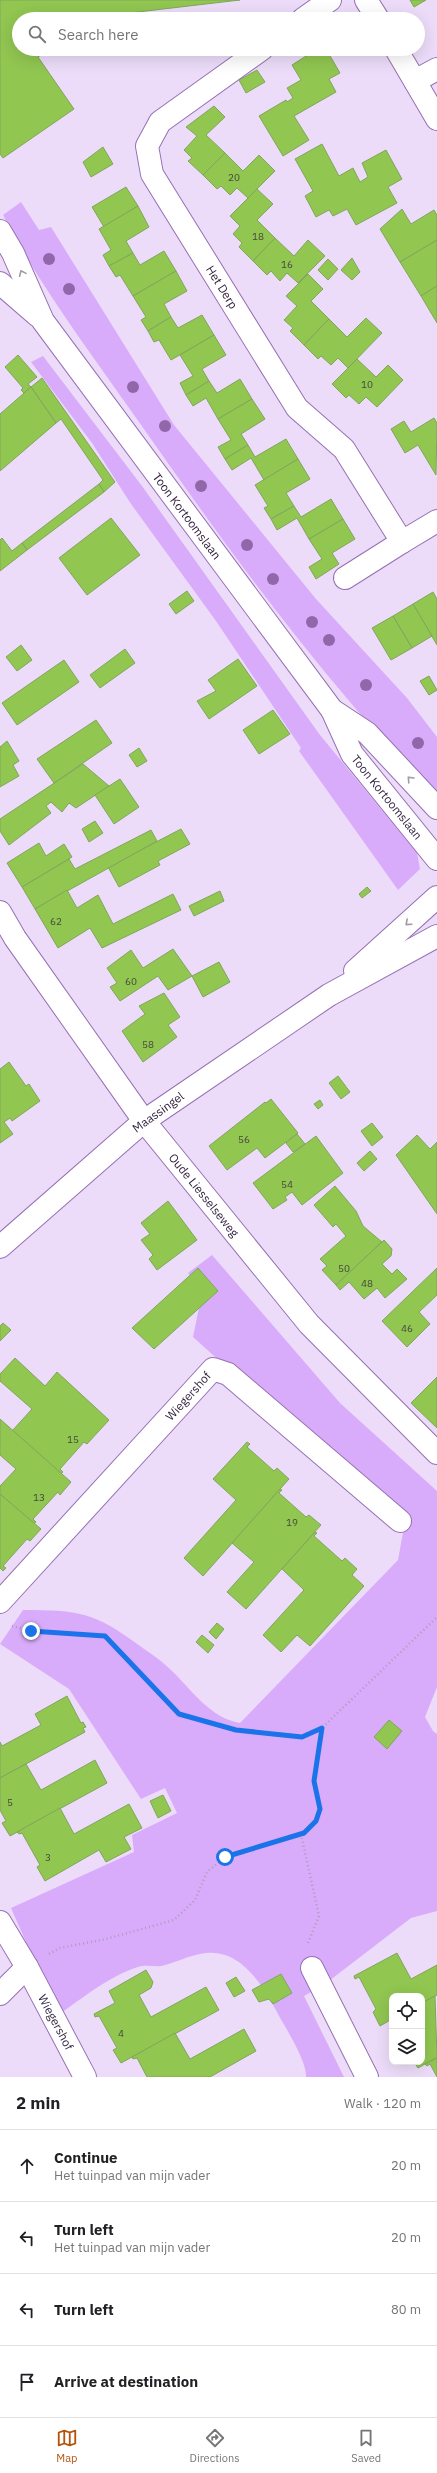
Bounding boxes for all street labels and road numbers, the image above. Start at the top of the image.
street label: Het Derp [203,263,241,311]
street label: Toon Kortoomslaan [150,470,224,562]
street label: Toon Kortoomslaan [348,752,426,842]
street label: Maassingel [129,1088,187,1136]
street label: Oude Liesselseweg [166,1150,243,1240]
street label: Wiegershof [162,1368,214,1424]
street label: Wiegershof [35,1992,77,2052]

